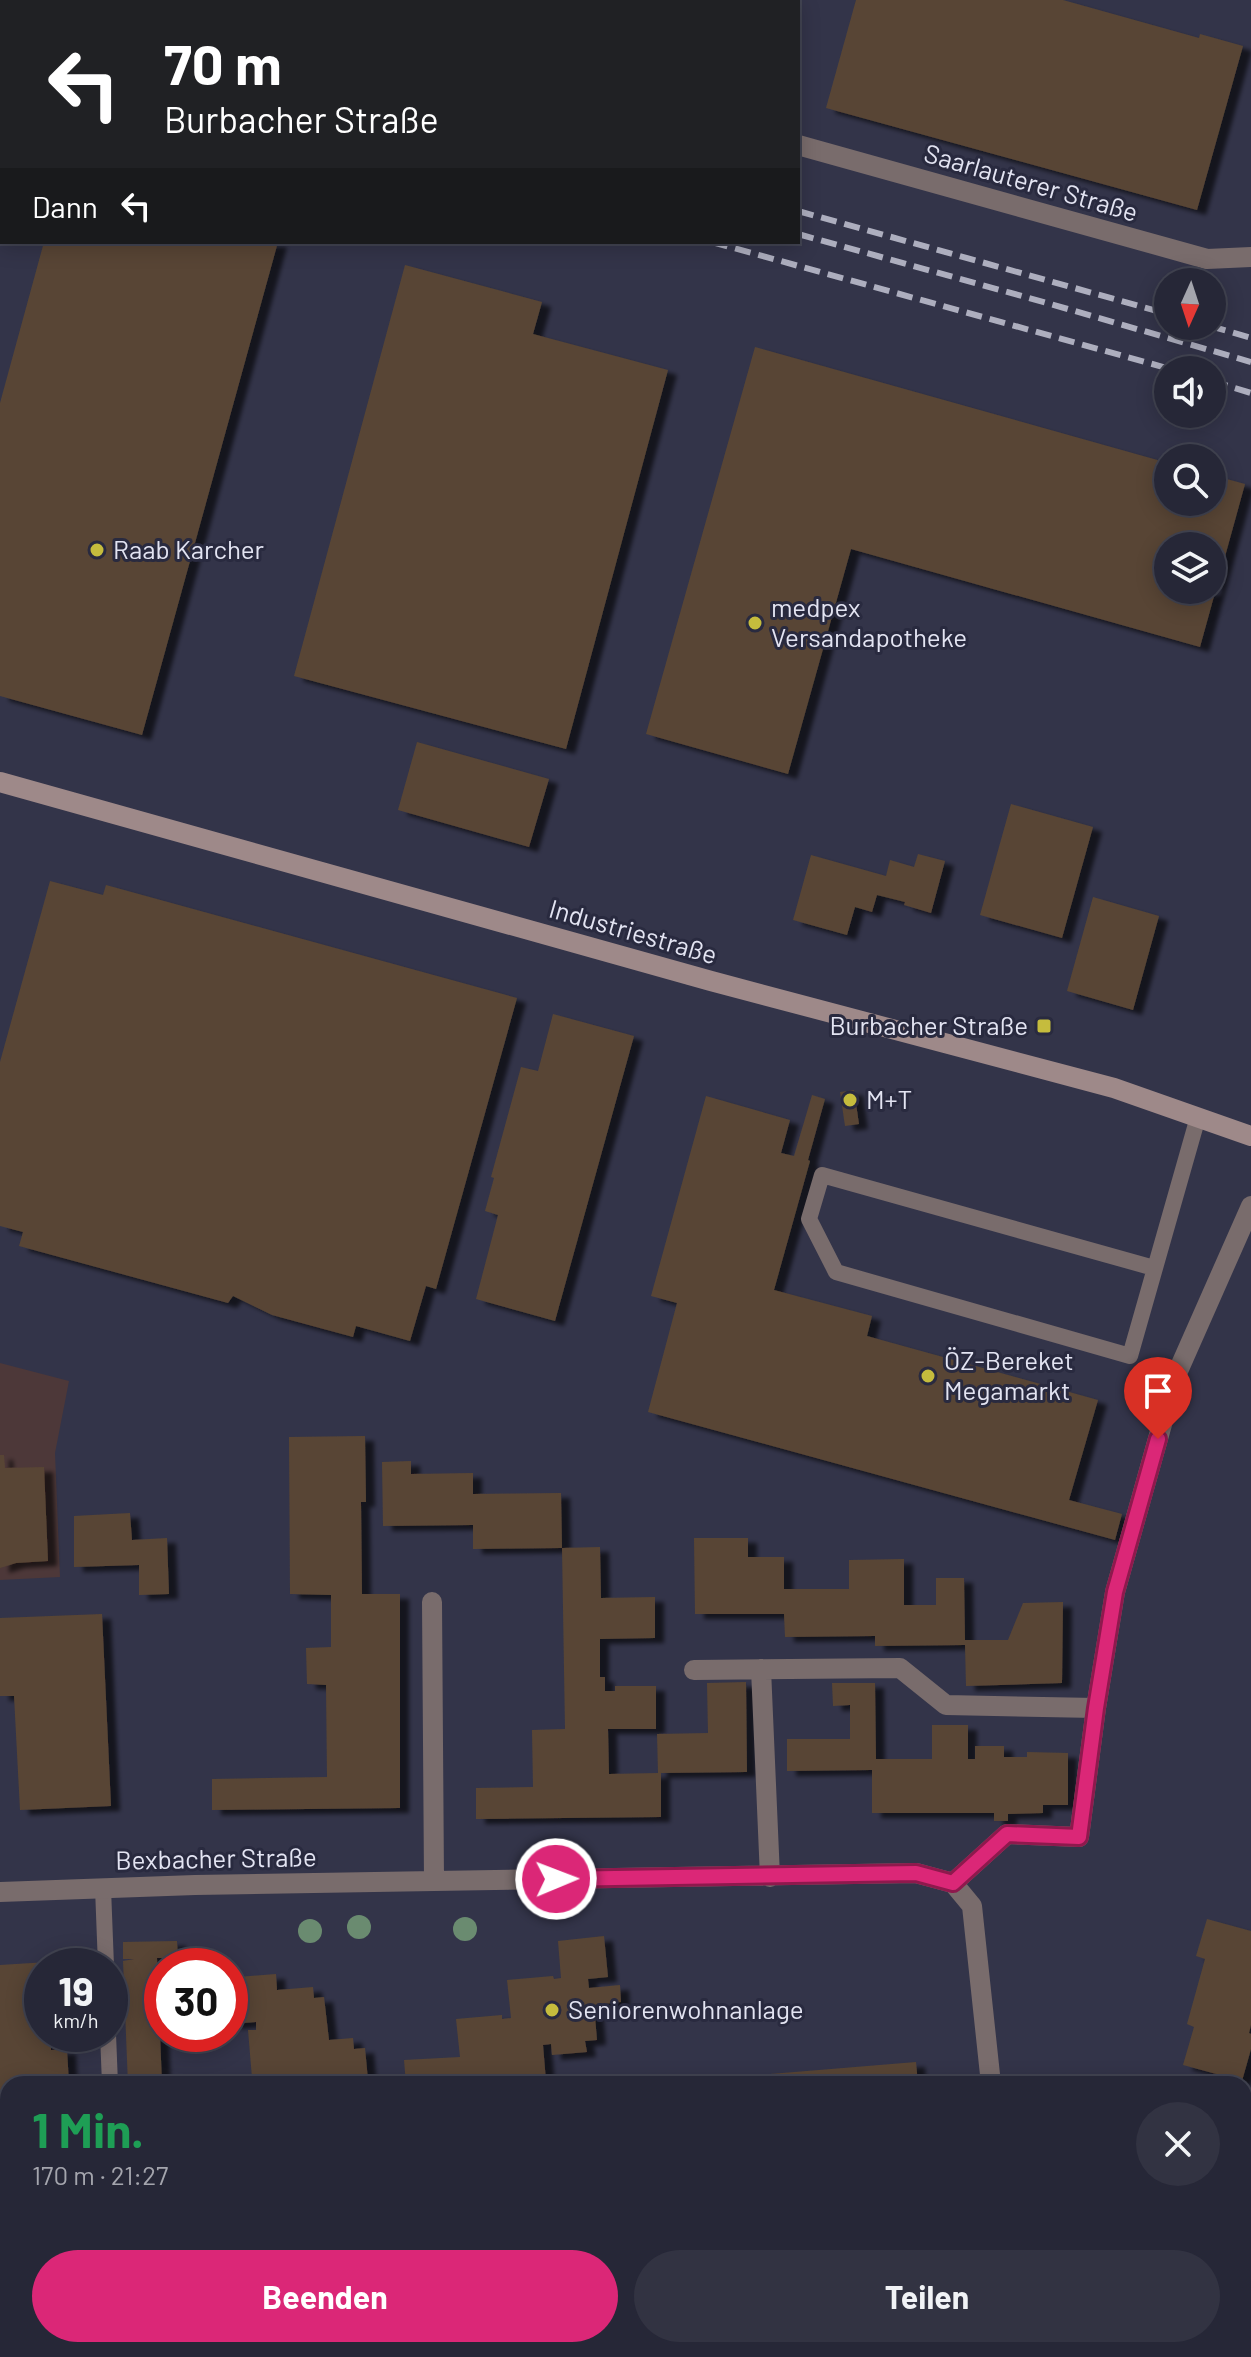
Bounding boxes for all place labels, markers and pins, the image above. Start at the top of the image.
place label: Raab Karcher [113,533,265,564]
marker: Raab Karcher [88,541,106,559]
place label: medpex Versandapotheke [771,591,967,652]
marker: medpex Versandapotheke [746,614,764,632]
place label: Burbacher Straße [830,1009,1028,1040]
marker: Burbacher Straße [1035,1017,1053,1035]
place label: M+T [866,1083,912,1114]
marker: M+T [841,1091,859,1109]
place label: ÖZ-Bereket Megamarkt [944,1344,1074,1405]
pin [1124,1357,1192,1439]
marker: ÖZ-Bereket Megamarkt [919,1367,937,1385]
place label: Seniorenwohnanlage [568,1993,804,2024]
marker: Seniorenwohnanlage [543,2001,561,2019]

